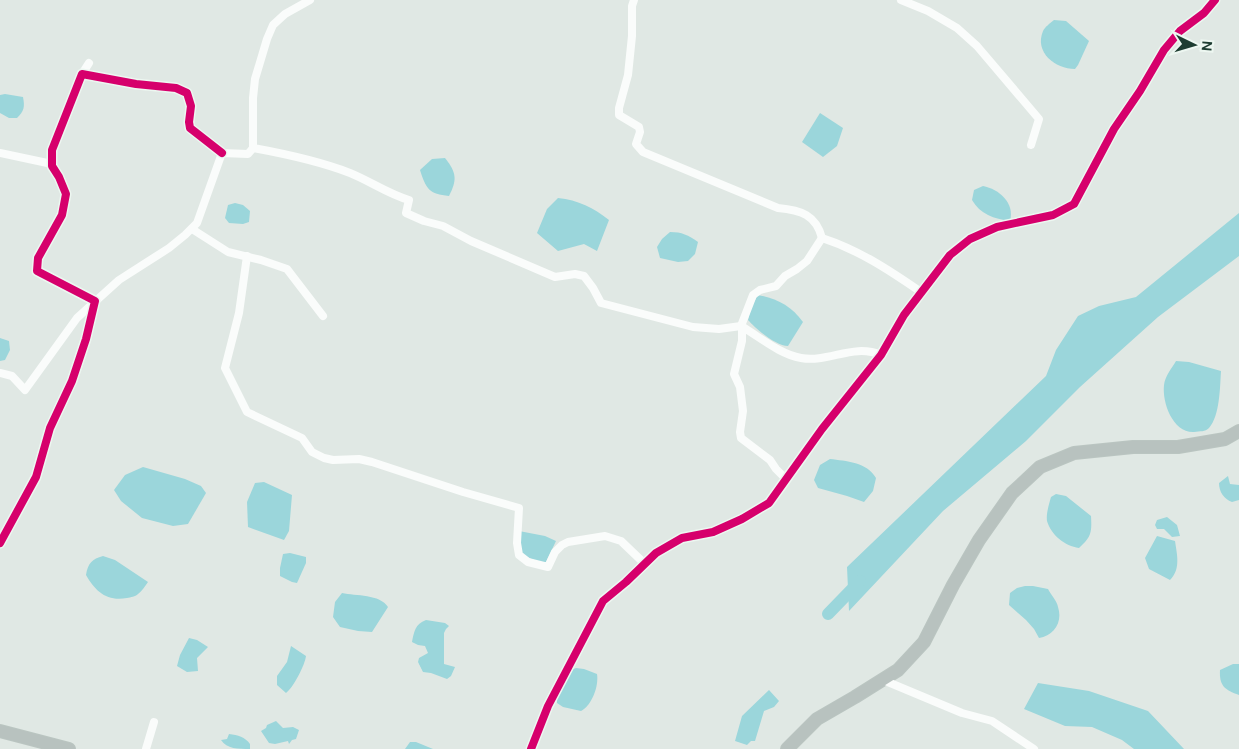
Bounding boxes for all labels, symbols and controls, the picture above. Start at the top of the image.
north arrow [1169,20,1219,70]
text: N [1198,40,1216,52]

